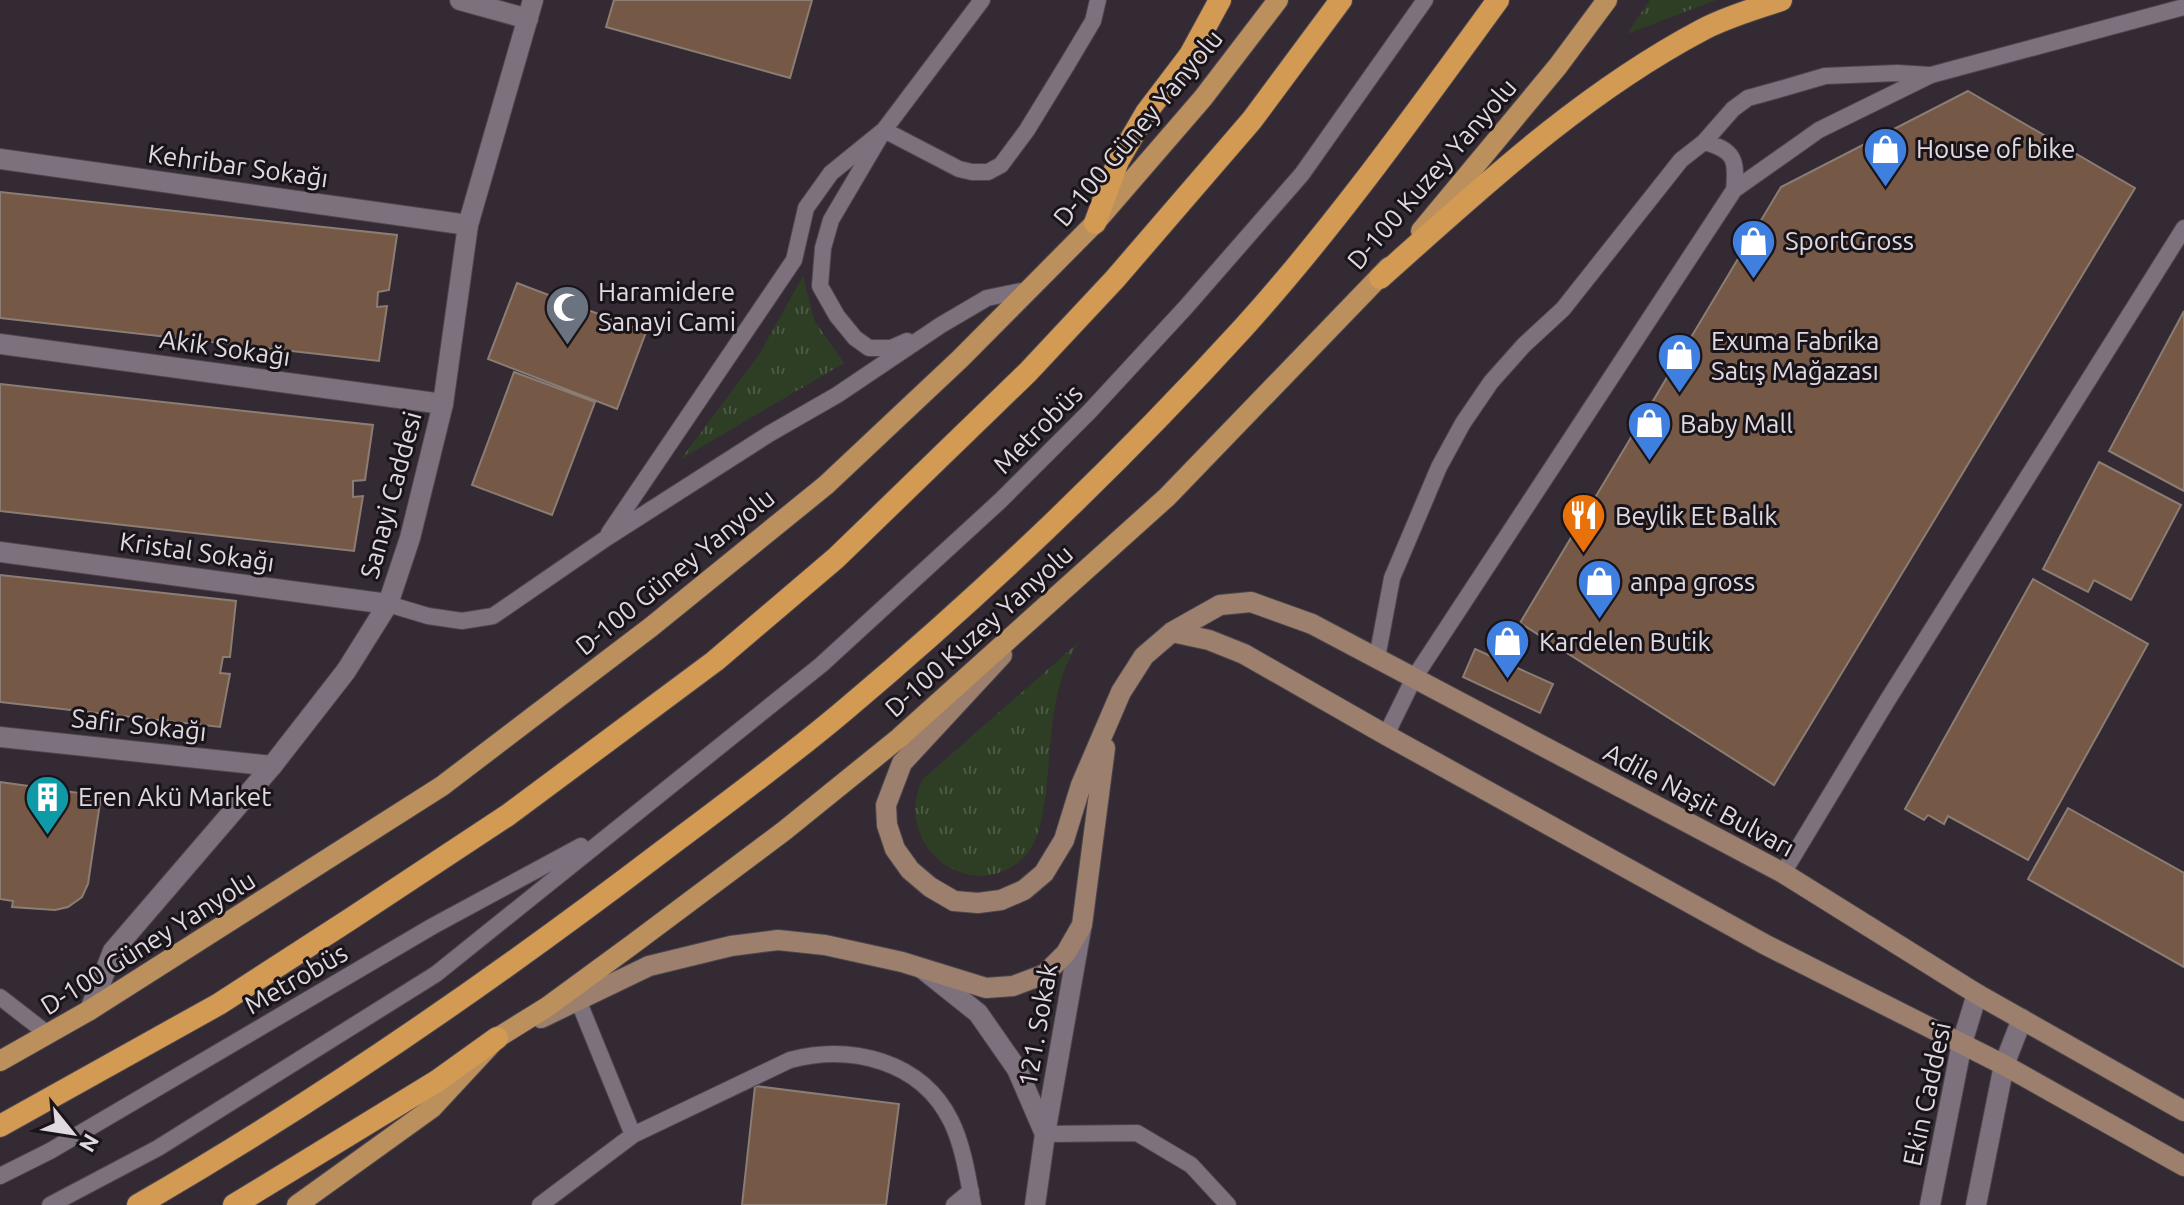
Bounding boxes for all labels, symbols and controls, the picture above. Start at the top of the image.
street label: D-100 Güney Yanyolu [1047,24,1228,232]
street label: D-100 Kuzey Yanyolu [1341,73,1522,275]
shop icon: House of bike [1861,125,1909,188]
place label: House of bike [1916,134,2075,163]
street label: Kehribar Sokağı [146,138,330,193]
shop icon: SportGross [1730,217,1778,280]
place label: SportGross [1785,226,1914,255]
place label: Haramidere Sanayi Cami [598,277,736,336]
mosque icon: Haramidere Sanayi Cami [543,283,591,346]
street label: Akik Sokağı [158,324,292,371]
place label: Exuma Fabrika Satış Mağazası [1711,326,1879,385]
shop icon: Exuma Fabrika Satış Mağazası [1656,332,1704,395]
street label: Metrobüs [987,378,1088,479]
shop icon: Baby Mall [1625,400,1673,463]
street label: Sanayi Caddesi [354,408,427,582]
place label: Baby Mall [1680,409,1793,438]
street label: D-100 Güney Yanyolu [570,483,780,661]
restaurant icon: Beylik Et Balık [1560,492,1608,555]
place label: Beylik Et Balık [1615,501,1778,530]
street label: Kristal Sokağı [118,526,276,577]
street label: D-100 Kuzey Yanyolu [879,539,1078,723]
shop icon: anpa gross [1575,558,1623,621]
place label: anpa gross [1630,567,1755,596]
shop icon: Kardelen Butik [1484,618,1532,681]
place label: Kardelen Butik [1539,627,1711,656]
street label: Safir Sokağı [70,703,208,746]
street label: Adile Naşit Bulvarı [1599,737,1799,862]
building icon: Eren Akü Market [23,773,71,836]
place label: Eren Akü Market [78,782,271,811]
street label: D-100 Güney Yanyolu [35,865,260,1020]
street label: Metrobüs [239,938,352,1020]
street label: 121. Sokak [1012,961,1063,1089]
street label: Ekin Caddesi [1897,1019,1956,1169]
north arrow [32,1093,112,1173]
text: N [75,1130,105,1157]

